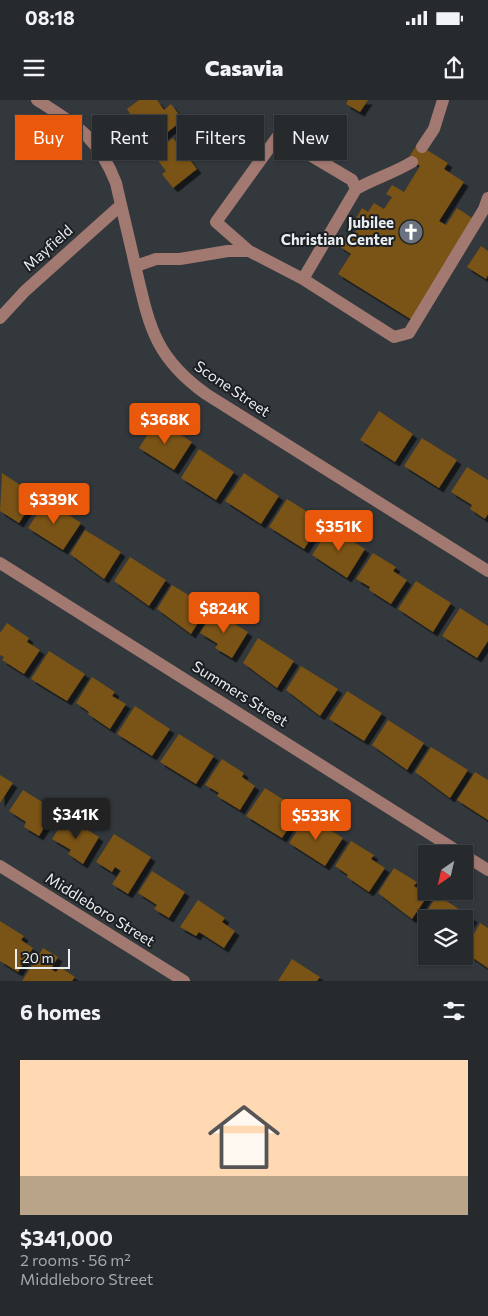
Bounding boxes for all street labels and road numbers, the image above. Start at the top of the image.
street label: Mayfield [19,221,76,274]
street label: Scone Street [191,356,274,420]
street label: Summers Street [190,657,292,730]
street label: Middleboro Street [43,868,158,950]

